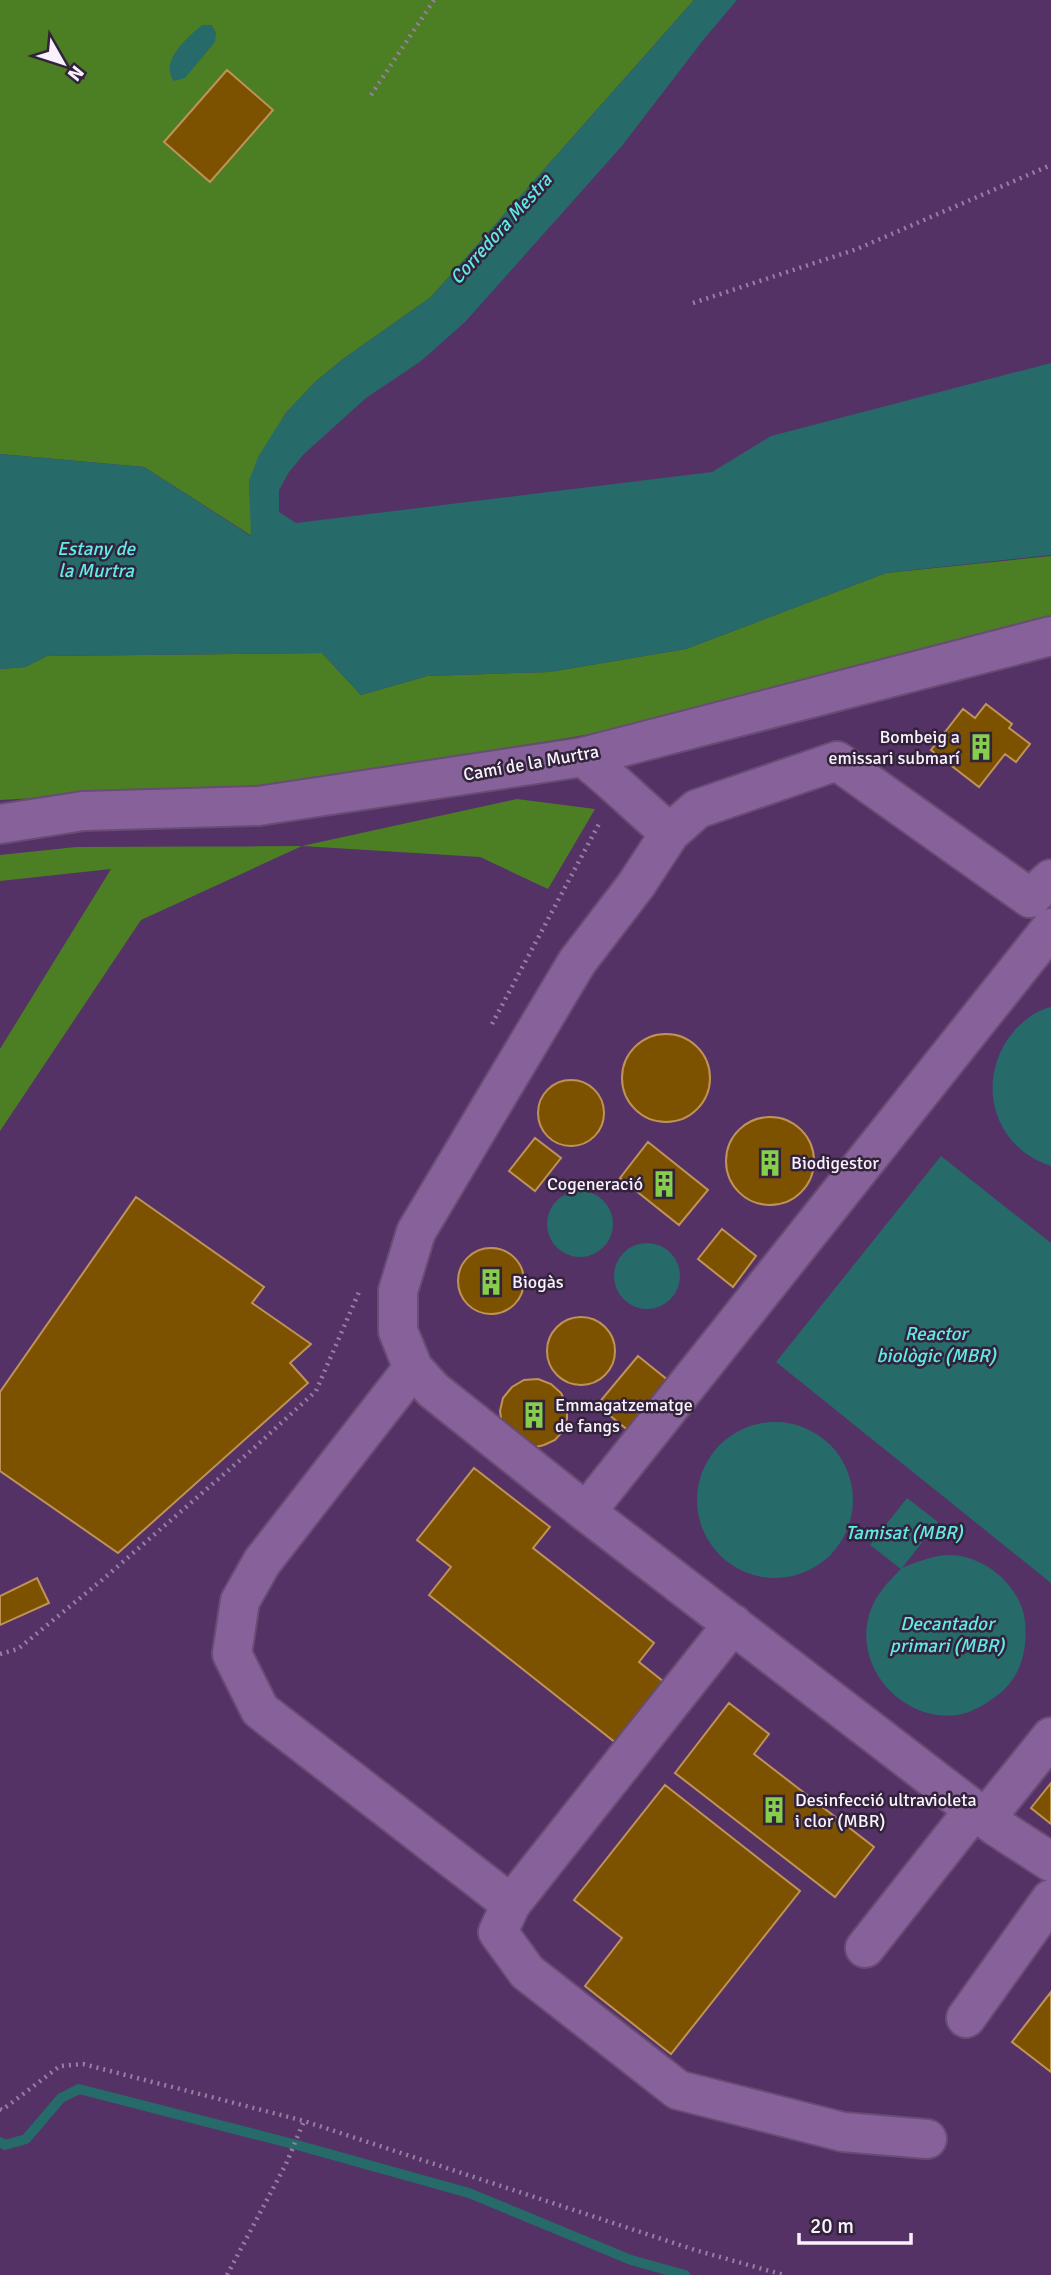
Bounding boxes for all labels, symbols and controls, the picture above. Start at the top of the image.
north arrow [28,28,98,98]
text: N [62,60,89,86]
water label: Corredora Mestra [445,167,558,290]
water label: Estany de la Murtra [57,537,137,583]
place label: Bombeig a emissari submarí [829,726,960,769]
building icon: Bombeig a emissari submarí [966,732,996,762]
street label: Camí de la Murtra [461,740,601,786]
building icon: Biodigestor [755,1148,785,1178]
place label: Biodigestor [791,1152,879,1174]
building icon: Cogeneració [649,1169,679,1199]
place label: Cogeneració [547,1173,643,1195]
building icon: Biogàs [476,1267,506,1297]
place label: Biogàs [512,1271,564,1293]
water label: Reactor biològic (MBR) [876,1322,996,1368]
place label: Emmagatzematge de fangs [555,1394,693,1437]
building icon: Emmagatzematge de fangs [519,1400,549,1430]
water label: Tamisat (MBR) [845,1521,963,1545]
water label: Decantador primari (MBR) [890,1612,1005,1658]
place label: Desinfecció ultravioleta i clor (MBR) [795,1789,977,1832]
building icon: Desinfecció ultravioleta i clor (MBR) [759,1795,789,1825]
scale bar [799,2202,911,2246]
text: 20 m [810,2213,854,2239]

